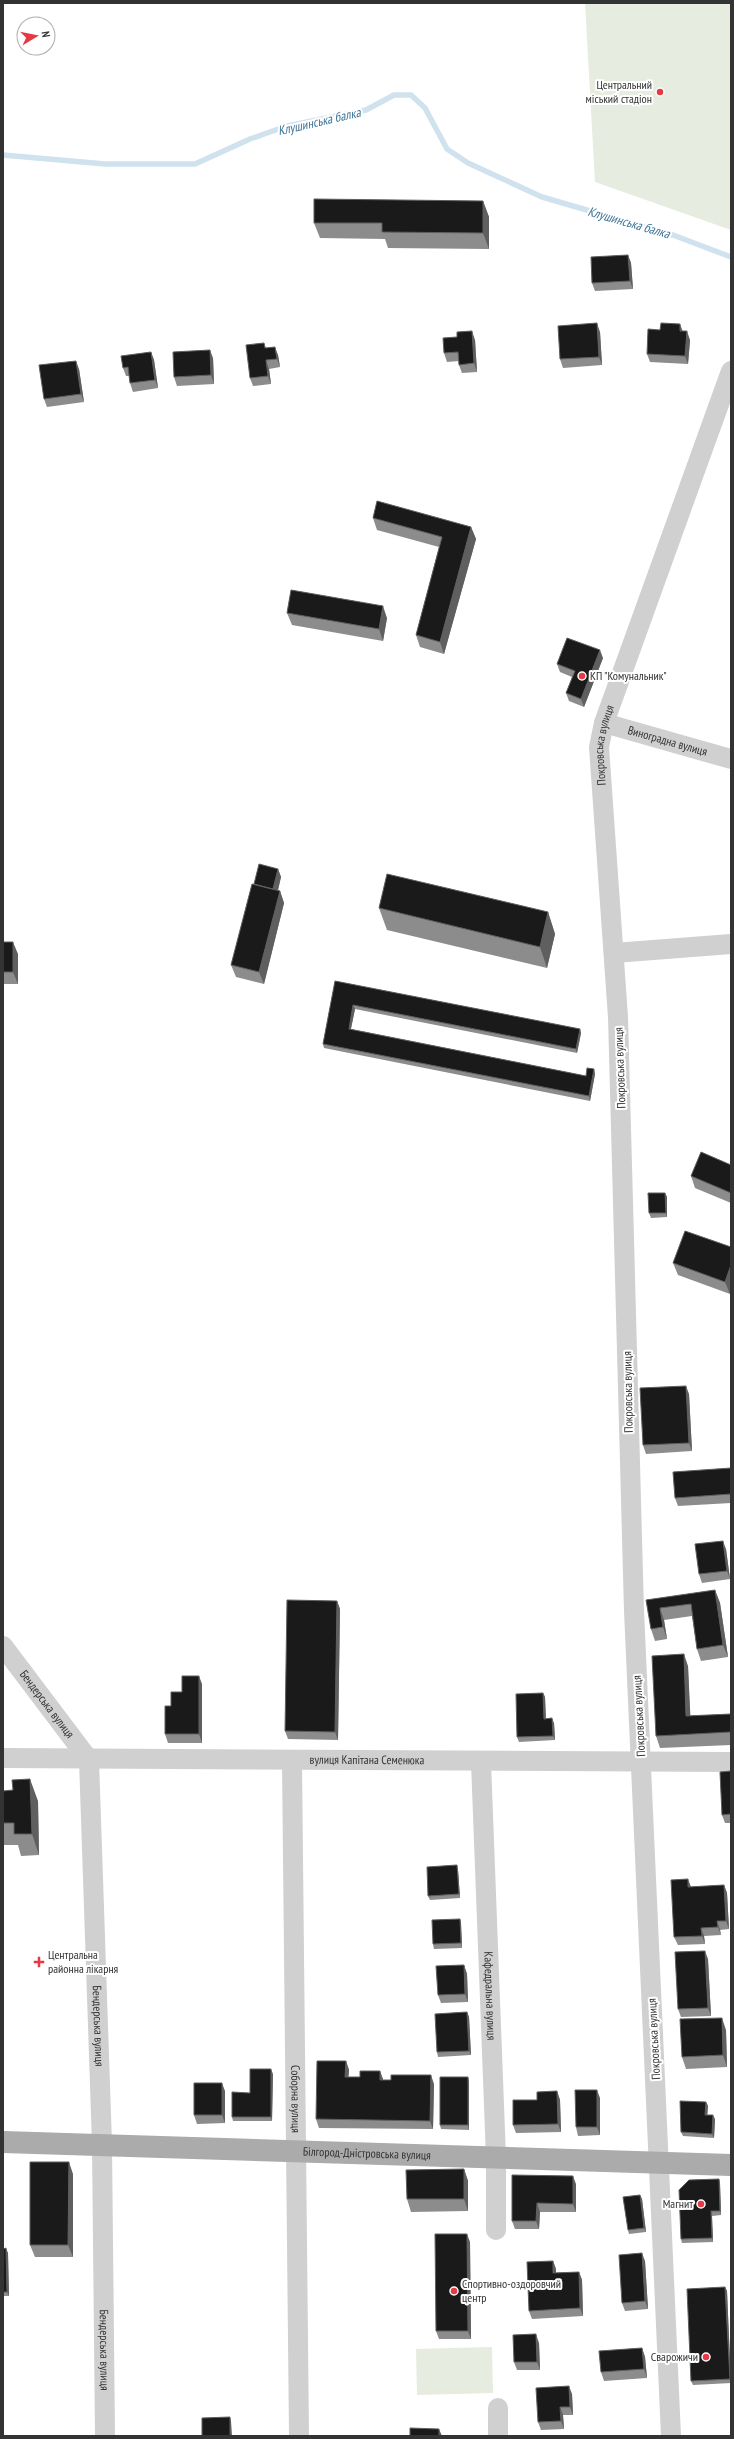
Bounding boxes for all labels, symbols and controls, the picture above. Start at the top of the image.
north arrow [16,16,56,56]
text: N [38,30,53,38]
place label: Центральний міський стадіон [586,77,652,106]
marker: Центральний міський стадіон [655,87,665,97]
water label: Клушинська балка [276,104,363,139]
water label: Клушинська балка [586,203,673,243]
place label: КП "Комунальник" [590,668,667,683]
marker: КП "Комунальник" [577,671,587,681]
street label: Покровська вулиця [591,702,617,786]
street label: Виноградна вулиця [626,722,710,759]
street label: Покровська вулиця [611,1027,628,1109]
street label: Покровська вулиця [619,1351,636,1433]
street label: Бендерська вулиця [17,1667,78,1741]
street label: Покровська вулиця [629,1675,648,1757]
street label: вулиця Капітана Семенюка [310,1752,425,1767]
place label: Центральна районна лікарня [48,1947,119,1976]
street label: Кафедральна вулиця [481,1951,500,2041]
marker: Центральна районна лікарня [33,1956,45,1968]
street label: Бендерська вулиця [90,1985,107,2067]
street label: Покровська вулиця [644,1998,663,2080]
street label: Соборна вулиця [288,2065,304,2133]
street label: Білгород-Дністровська вулиця [303,2143,431,2163]
place label: Магнит [663,2196,693,2211]
marker: Магнит [696,2199,706,2209]
place label: Спортивно-оздоровчий центр [462,2276,561,2305]
marker: Спортивно-оздоровчий центр [449,2286,459,2296]
street label: Бендерська вулиця [97,2309,113,2391]
place label: Сварожичи [651,2349,698,2364]
marker: Сварожичи [701,2352,711,2362]

